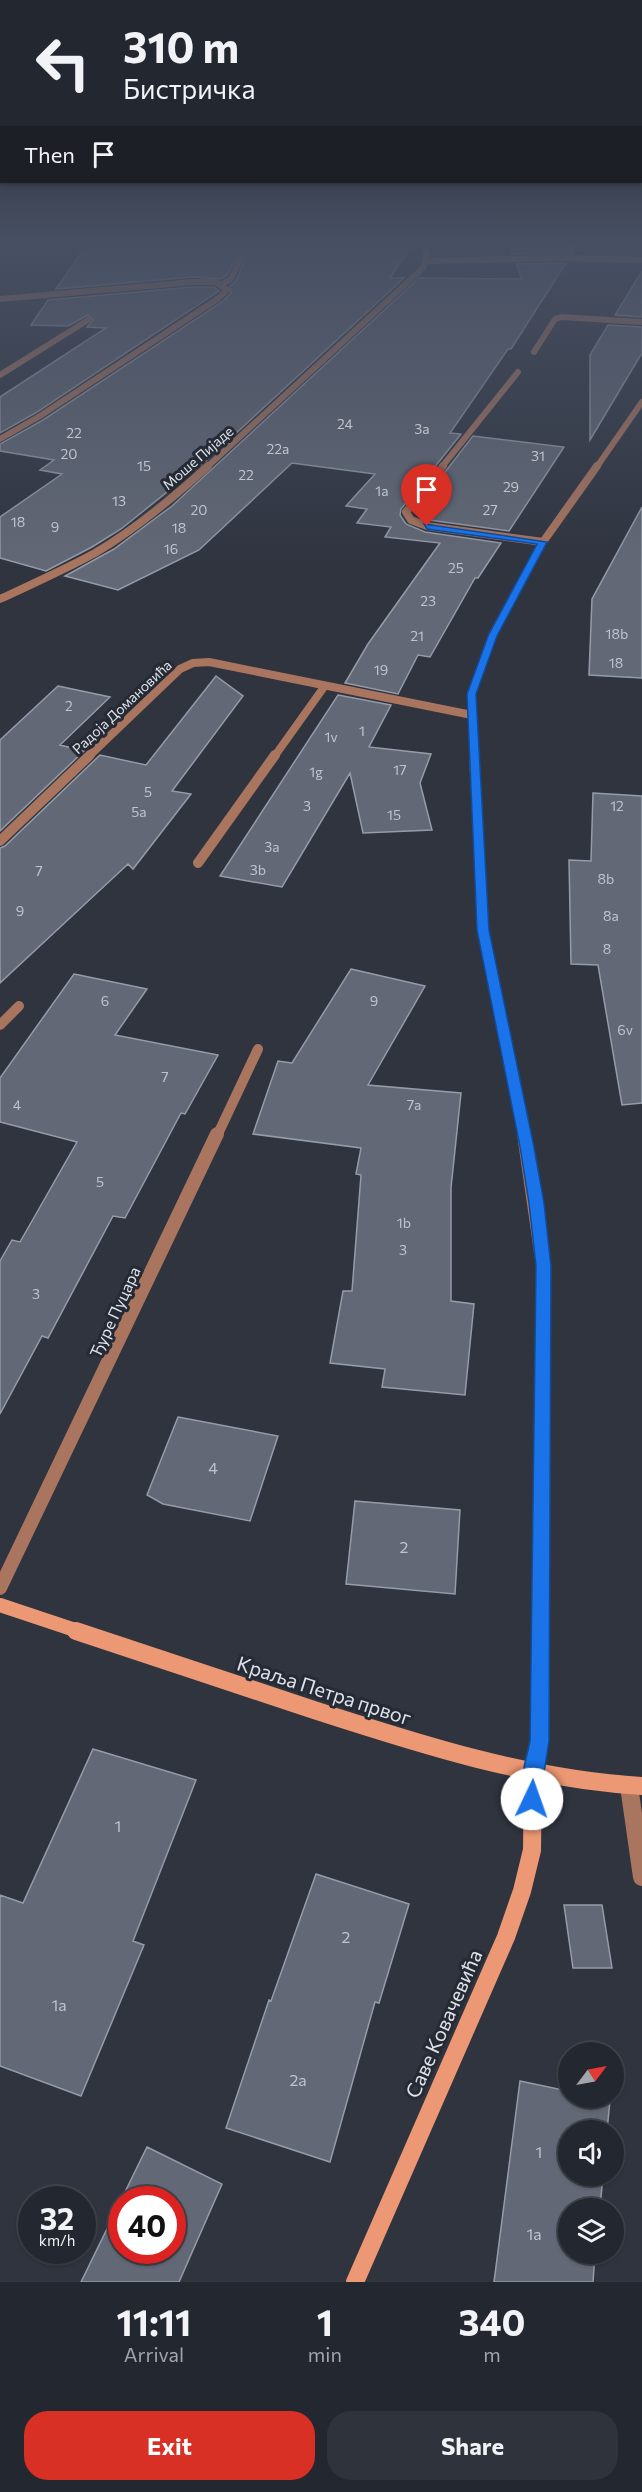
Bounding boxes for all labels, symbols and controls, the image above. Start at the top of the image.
text: 310 m [123,20,239,72]
icon: left [24,24,102,102]
text: Бистричка [123,72,256,105]
icon: arrive [87,138,120,171]
text: Then [24,141,75,168]
house number: 24 [337,415,354,432]
house number: 3a [414,420,430,437]
street label: Моше Пијаде [159,422,237,493]
house number: 22 [66,424,82,441]
house number: 22a [267,440,289,457]
house number: 20 [61,445,77,462]
house number: 31 [531,447,545,464]
house number: 15 [137,457,151,474]
pin [401,464,452,526]
house number: 22 [238,466,254,483]
icon: arrive [410,473,443,506]
house number: 29 [503,478,519,495]
house number: 1a [375,482,389,499]
house number: 13 [112,492,126,509]
house number: 20 [191,501,207,518]
house number: 27 [482,501,498,518]
house number: 18 [11,513,25,530]
house number: 9 [51,518,59,535]
house number: 18 [172,519,186,536]
house number: 16 [164,540,178,557]
house number: 25 [448,559,464,576]
house number: 23 [420,592,436,609]
house number: 18b [606,625,628,642]
house number: 21 [410,627,424,644]
house number: 18 [609,654,623,671]
street label: Радоја Домановића [68,656,175,757]
house number: 19 [374,661,388,678]
house number: 2 [65,697,73,714]
house number: 1 [359,722,365,739]
house number: 1v [324,728,338,745]
house number: 17 [393,761,407,778]
house number: 1g [309,763,323,780]
house number: 5 [144,783,152,800]
house number: 3 [303,797,311,814]
house number: 12 [610,797,624,814]
house number: 5a [131,803,147,820]
house number: 15 [387,806,401,823]
house number: 3a [264,838,280,855]
house number: 3b [250,861,266,878]
house number: 7 [35,862,43,879]
house number: 8b [598,870,614,887]
house number: 9 [16,902,24,919]
house number: 8a [603,907,619,924]
house number: 8 [603,940,611,957]
house number: 6 [101,992,109,1009]
house number: 9 [370,992,378,1009]
house number: 6v [617,1021,633,1038]
house number: 7 [161,1068,169,1085]
house number: 4 [13,1096,22,1113]
house number: 7a [407,1096,421,1113]
house number: 5 [96,1173,104,1190]
house number: 1b [397,1214,411,1231]
house number: 3 [399,1241,407,1258]
street label: Ђуре Пуцара [85,1264,144,1360]
house number: 3 [32,1285,40,1302]
house number: 4 [208,1458,218,1477]
house number: 2 [400,1537,409,1556]
street label: Краља Петра првог [234,1651,415,1730]
position arrow [500,1767,564,1831]
house number: 1 [115,1816,121,1835]
house number: 2 [342,1927,351,1946]
street label: Саве Ковачевића [400,1946,487,2101]
house number: 1a [51,1995,67,2014]
north arrow [558,2042,624,2108]
map controls [558,2042,624,2264]
house number: 2a [289,2070,307,2089]
button: sound [558,2120,624,2186]
house number: 1 [536,2142,542,2161]
speed limit sign: 40 [108,2186,186,2264]
button: layers [558,2198,624,2264]
text: 32 [40,2199,74,2236]
house number: 1a [526,2224,542,2243]
text: km/h [39,2231,75,2249]
text: 11:11 [117,2299,191,2343]
text: 1 [317,2299,333,2343]
text: 340 [458,2299,525,2343]
text: Arrival [124,2342,184,2366]
text: min [308,2342,342,2366]
text: m [483,2342,501,2366]
button: Exit [24,2411,315,2480]
button: Share [327,2411,618,2480]

